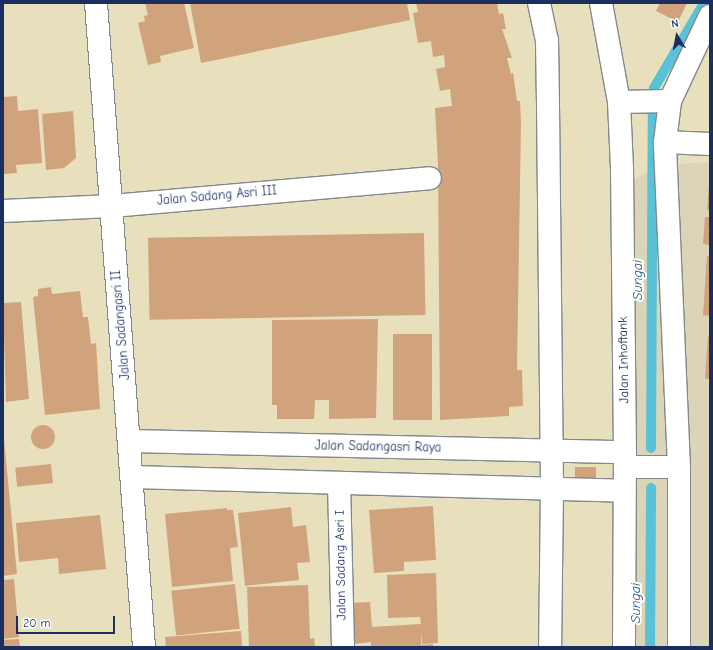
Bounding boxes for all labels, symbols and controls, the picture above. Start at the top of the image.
north arrow [657,16,697,56]
text: N [670,17,679,31]
street label: Jalan Sadang Asri III [156,183,278,209]
water label: Sungai [630,260,646,300]
street label: Jalan Sadangasri II [108,270,134,380]
street label: Jalan Inhoftank [615,316,633,404]
street label: Jalan Sadangasri Raya [315,438,441,456]
street label: Jalan Sadang Asri I [332,510,350,620]
water label: Sungai [628,583,644,623]
scale bar [18,608,117,634]
text: 20 m [23,616,51,630]

